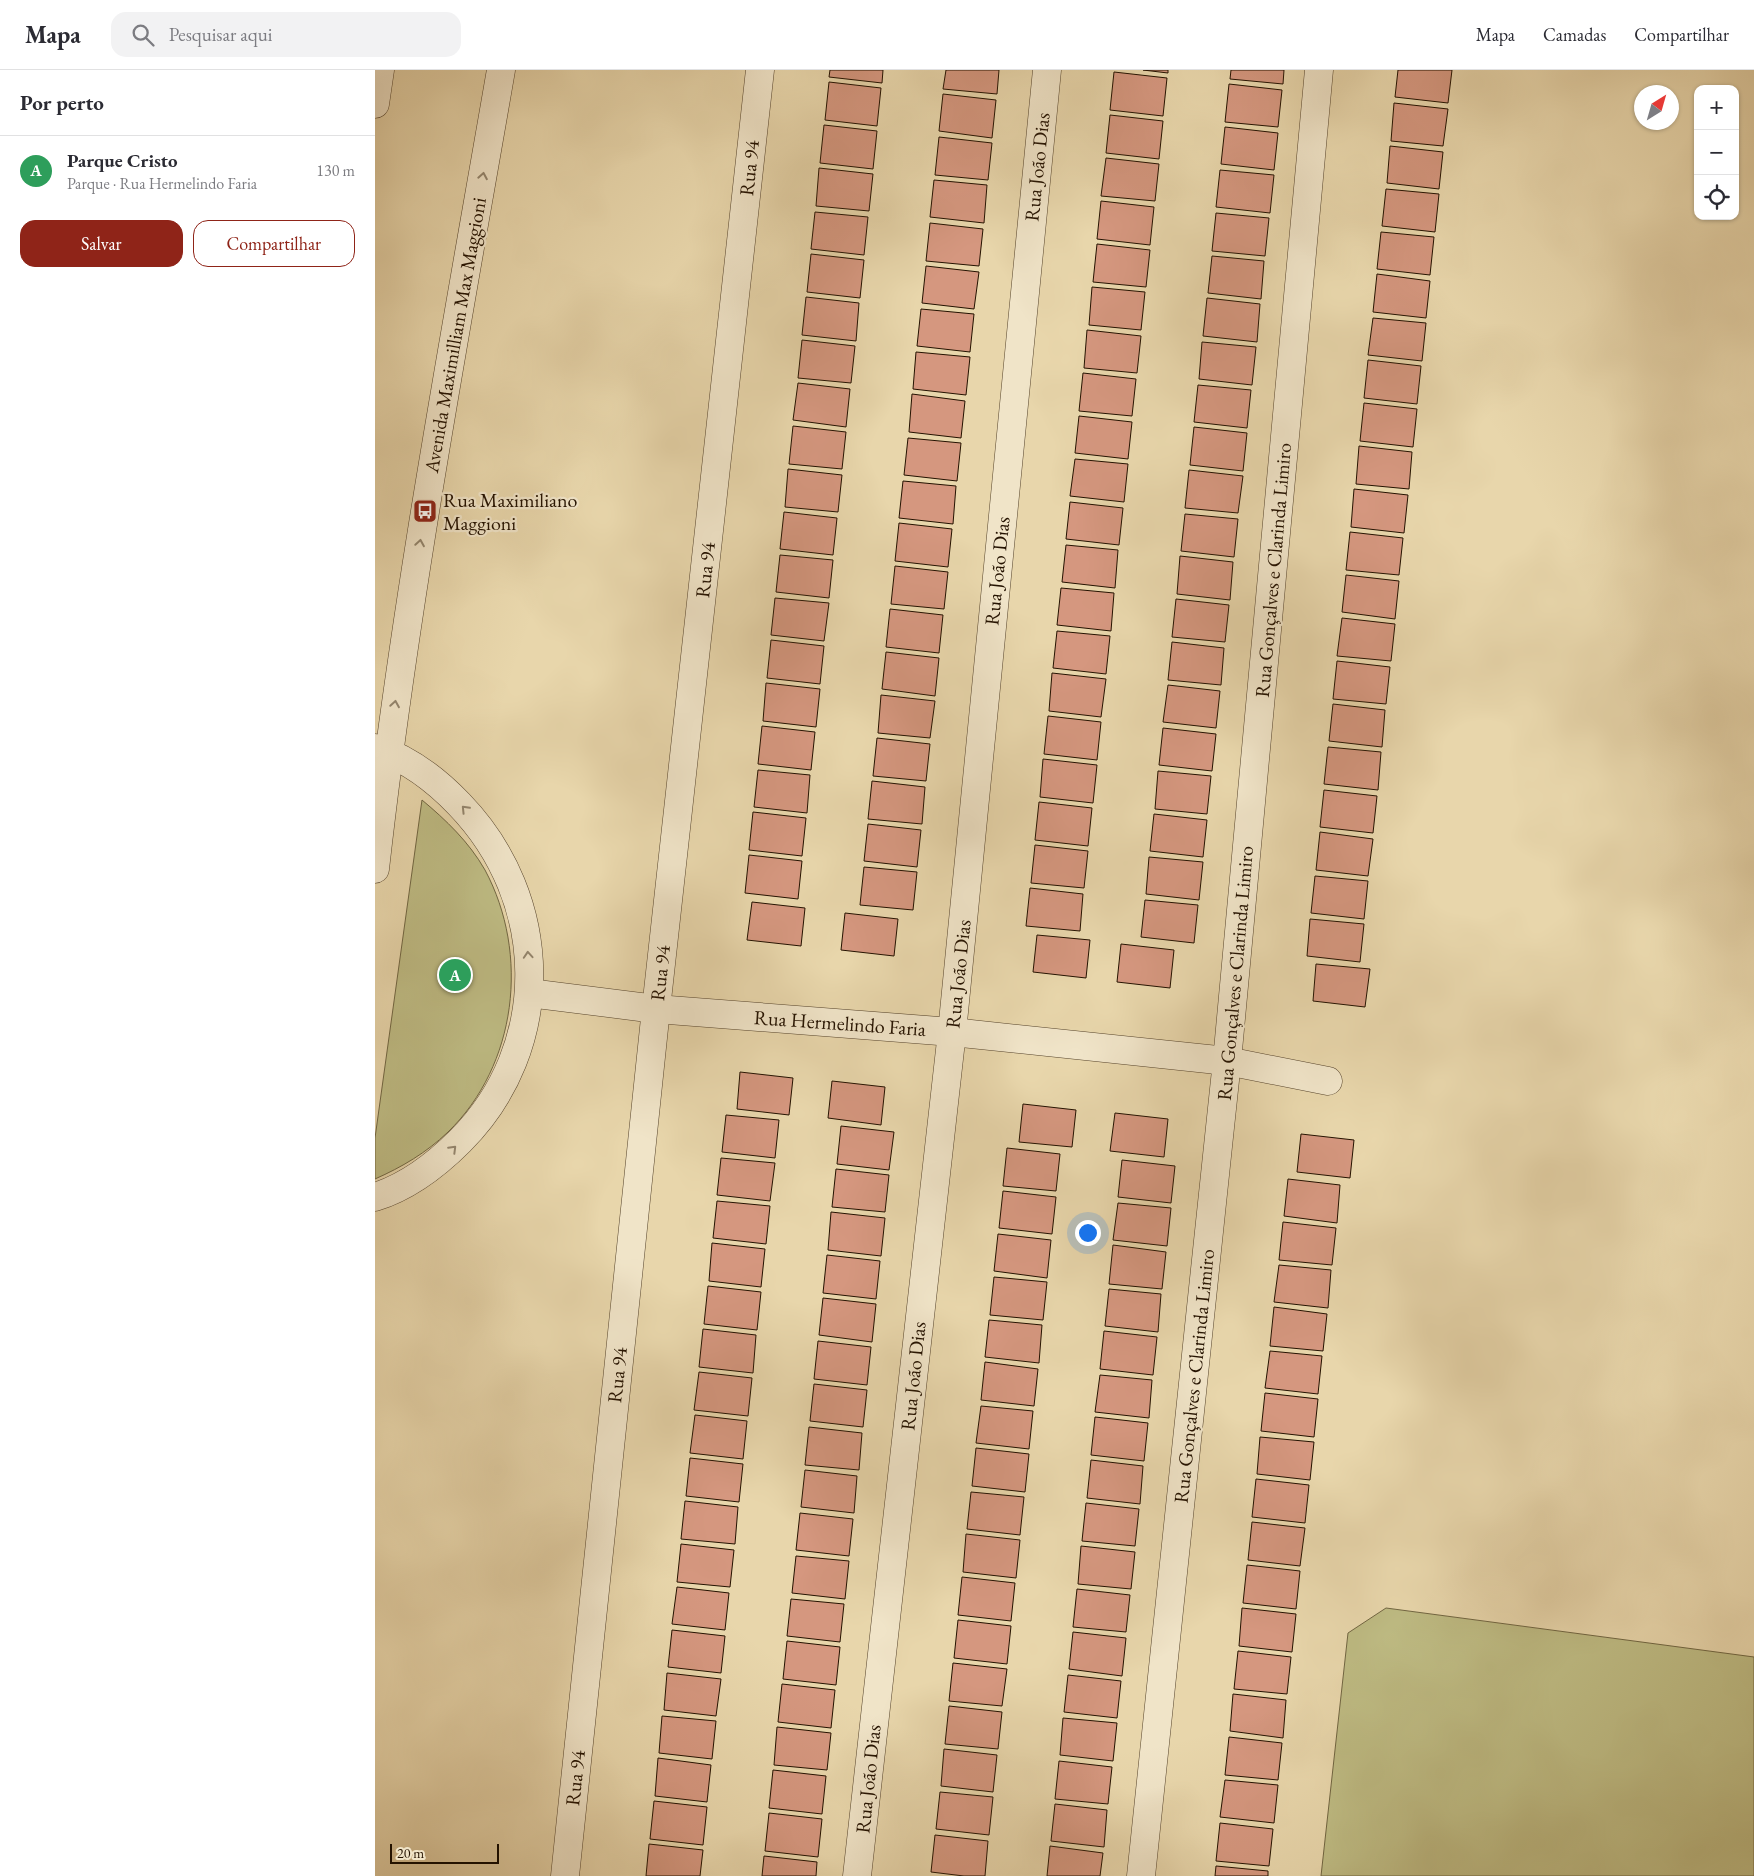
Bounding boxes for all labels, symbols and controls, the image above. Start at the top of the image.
search box [111,12,461,57]
text: Mapa [25,19,81,50]
icon: search [129,21,157,49]
text: Pesquisar aqui [169,22,272,47]
text: Mapa [1476,23,1515,46]
text: Camadas [1543,23,1606,46]
text: Compartilhar [1634,23,1729,46]
north arrow [1634,85,1679,130]
map controls [1694,85,1739,220]
button: + [1694,85,1739,130]
text: Por perto [20,89,104,116]
street label: Rua João Dias [1018,111,1056,223]
button: − [1694,130,1739,175]
street label: Rua 94 [733,138,765,197]
text: Parque Cristo [67,148,178,173]
text: A [30,160,42,181]
text: 130 m [316,160,355,181]
one-way arrow [477,172,487,181]
text: Parque · Rua Hermelindo Faria [67,173,257,194]
button: locate [1694,175,1739,220]
street label: Avenida Maximilliam Max Maggioni [418,195,492,476]
button: Salvar [20,220,183,267]
button: Compartilhar [193,220,355,267]
street label: Rua Gonçalves e Clarinda Limiro [1249,441,1297,698]
place label: Rua Maximiliano Maggioni [443,487,578,536]
bus stop icon: Rua Maximiliano Maggioni [412,498,438,524]
street label: Rua João Dias [978,515,1016,627]
one-way arrow [414,539,424,548]
street label: Rua 94 [689,540,721,599]
one-way arrow [390,700,400,708]
one-way arrow [462,806,471,815]
street label: Rua Gonçalves e Clarinda Limiro [1211,844,1259,1101]
street label: Rua João Dias [939,918,977,1030]
street label: Rua 94 [644,943,676,1002]
one-way arrow [523,951,534,959]
pin: A [439,956,471,994]
street label: Rua Hermelindo Faria [753,1004,927,1042]
one-way arrow [447,1145,456,1154]
your location [1075,1220,1101,1246]
street label: Rua Gonçalves e Clarinda Limiro [1168,1247,1220,1504]
street label: Rua João Dias [894,1320,932,1432]
street label: Rua 94 [601,1345,633,1404]
street label: Rua João Dias [849,1723,887,1835]
street label: Rua 94 [559,1748,591,1807]
scale bar [390,1841,499,1864]
text: 20 m [397,1844,424,1862]

